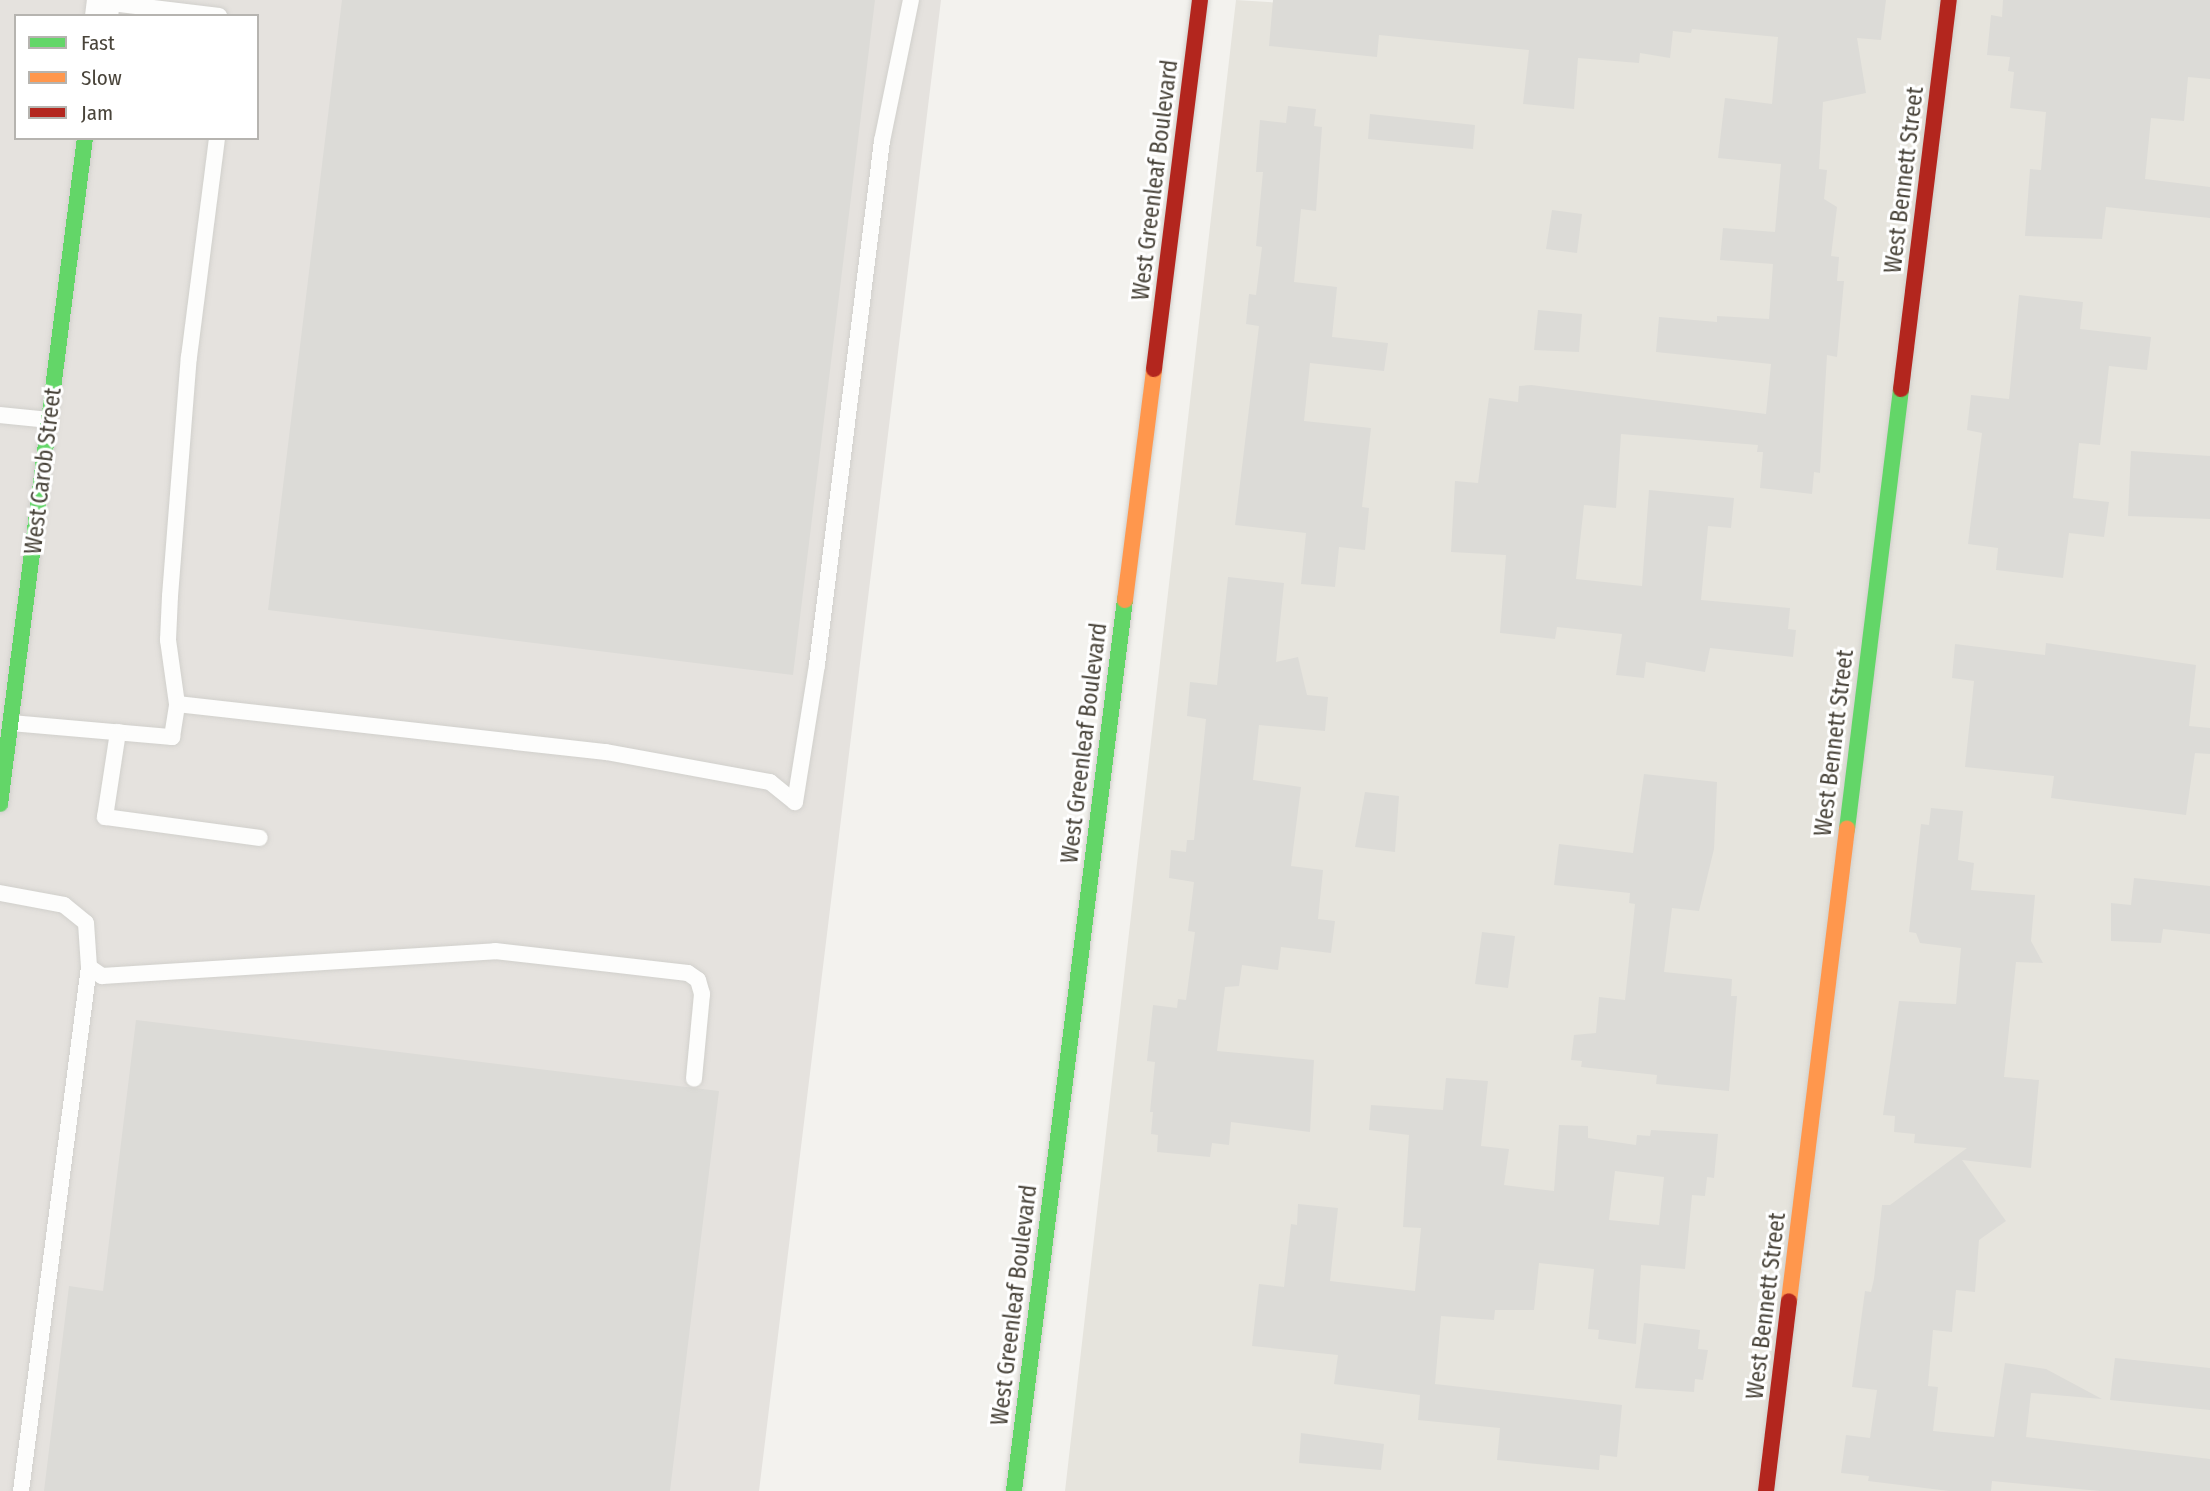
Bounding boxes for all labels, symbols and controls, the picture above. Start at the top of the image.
legend [14,14,259,140]
text: Fast [81,30,115,56]
street label: West Greenleaf Boulevard [1127,58,1183,302]
text: Slow [81,65,122,91]
street label: West Bennett Street [1879,85,1929,275]
text: Jam [81,100,113,126]
street label: West Carob Street [19,386,67,556]
street label: West Greenleaf Boulevard [1056,621,1112,865]
street label: West Bennett Street [1809,648,1859,838]
street label: West Greenleaf Boulevard [986,1183,1042,1427]
street label: West Bennett Street [1741,1211,1791,1401]

